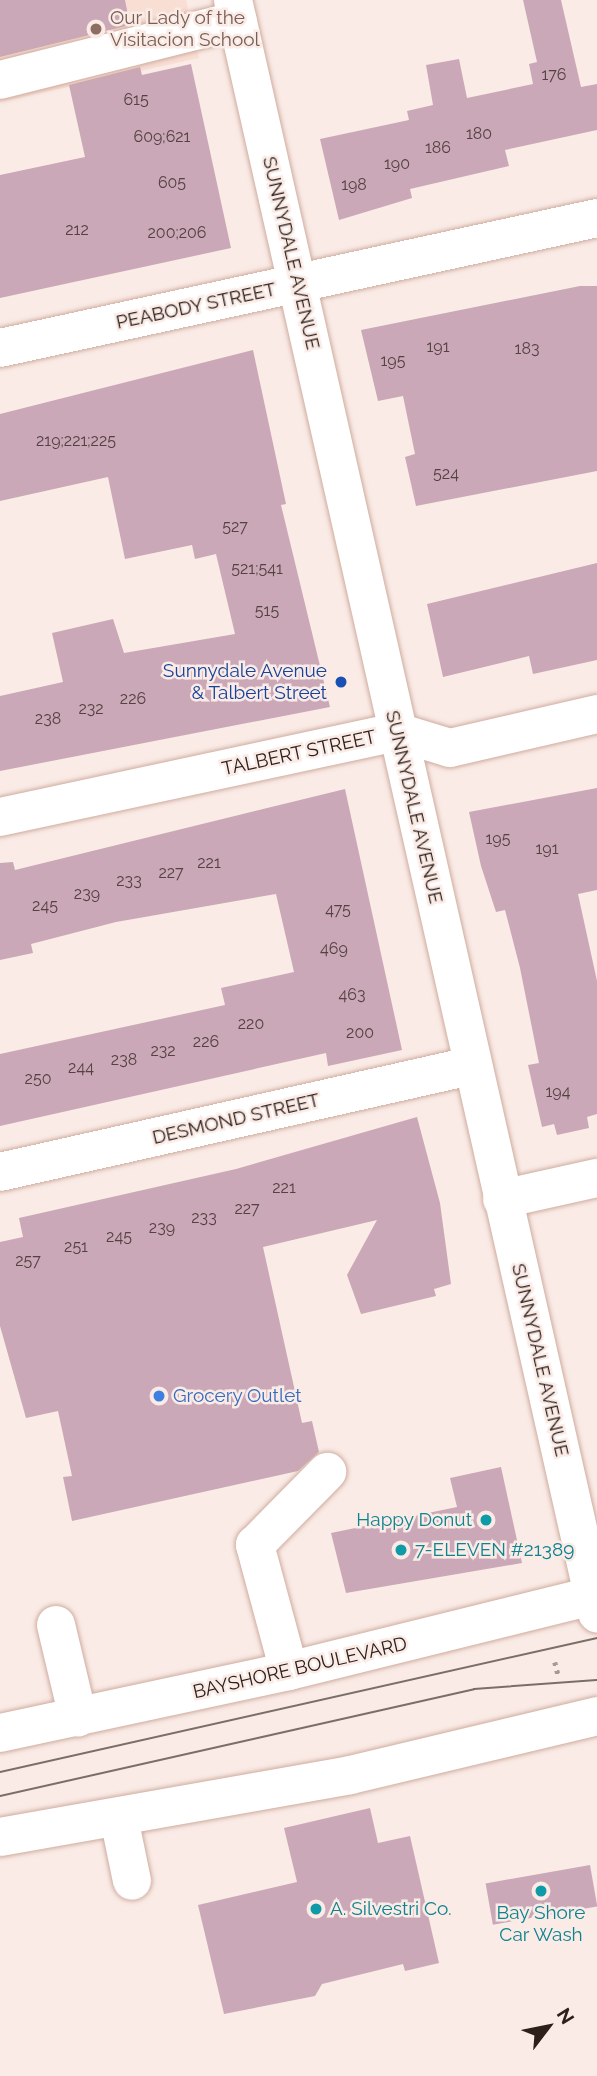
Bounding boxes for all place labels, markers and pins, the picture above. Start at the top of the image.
place label: Our Lady of the Visitacion School [110,7,260,51]
marker: Our Lady of the Visitacion School [88,21,104,37]
place label: Sunnydale Avenue & Talbert Street [162,660,327,704]
marker: Sunnydale Avenue & Talbert Street [333,674,349,690]
place label: Grocery Outlet [173,1385,302,1407]
marker: Grocery Outlet [151,1388,167,1404]
place label: Happy Donut [356,1509,472,1531]
marker: Happy Donut [478,1512,494,1528]
place label: 7-ELEVEN #21389 [415,1539,574,1561]
marker: 7-ELEVEN #21389 [393,1542,409,1558]
marker: Bay Shore Car Wash [533,1883,549,1899]
place label: A. Silvestri Co. [330,1898,451,1920]
marker: A. Silvestri Co. [308,1901,324,1917]
place label: Bay Shore Car Wash [496,1902,586,1946]

